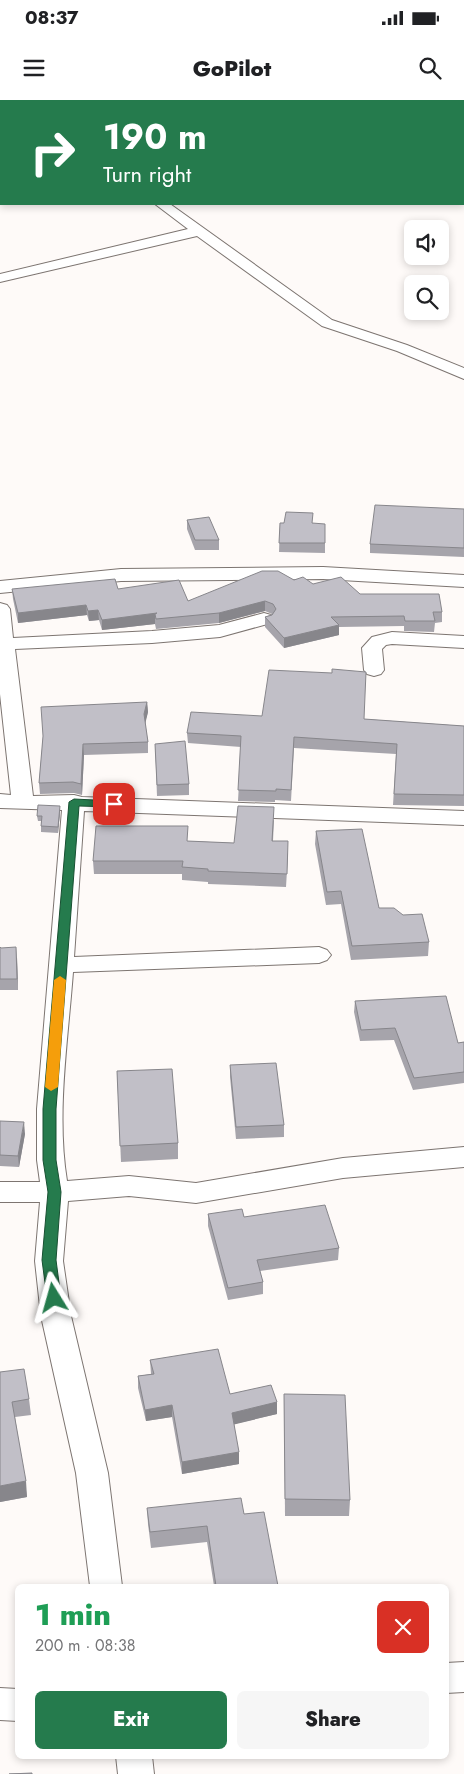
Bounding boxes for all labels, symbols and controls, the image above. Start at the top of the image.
text: 08:37 [25,4,79,31]
text: GoPilot [193,52,271,84]
icon: menu [20,54,48,82]
icon: search [416,54,444,82]
text: 190 m [103,112,207,162]
icon: right [20,120,85,185]
text: Turn right [103,158,191,190]
map controls [404,220,449,320]
button: sound [404,220,449,265]
button: search [404,275,449,320]
pin [93,783,135,825]
icon: arrive [100,790,128,818]
position arrow [27,1271,79,1323]
text: 1 min [35,1593,111,1636]
button: close [377,1601,429,1653]
text: 200 m · 08:38 [35,1634,136,1657]
button: Exit [35,1691,227,1749]
button: Share [237,1691,429,1749]

